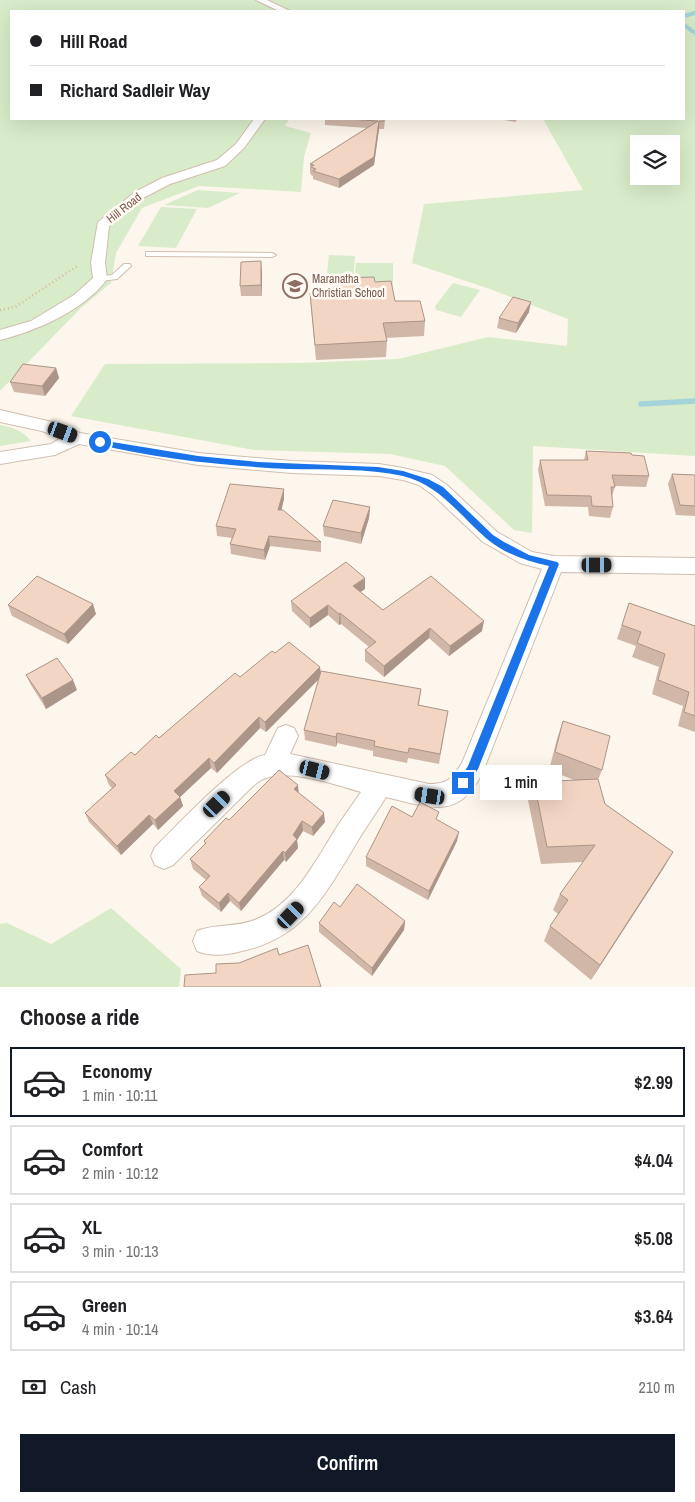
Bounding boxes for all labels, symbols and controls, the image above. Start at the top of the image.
text: Hill Road [60,28,128,54]
text: Richard Sadleir Way [60,77,210,103]
map controls [630,135,680,185]
button: layers [630,135,680,185]
street label: Hill Road [103,189,145,227]
place label: Maranatha Christian School [312,271,385,301]
school or university icon: Maranatha Christian School [282,273,308,299]
car [46,420,79,444]
route start [89,431,111,453]
car [582,558,612,573]
car [298,759,331,781]
callout: 1 min [480,766,563,800]
text: 1 min [504,771,538,793]
route end [452,772,474,794]
car [414,786,445,806]
car [200,788,233,820]
car [275,899,306,931]
text: Choose a ride [20,1002,139,1032]
text: Economy [82,1058,152,1084]
icon: car [22,1060,67,1105]
text: $2.99 [634,1069,673,1095]
text: 1 min · 10:11 [82,1084,158,1106]
text: Comfort [82,1136,143,1162]
icon: car [22,1138,67,1183]
text: $4.04 [634,1147,673,1173]
text: 2 min · 10:12 [82,1162,159,1184]
text: XL [82,1214,102,1240]
icon: car [22,1216,67,1261]
text: $5.08 [634,1225,673,1251]
text: 3 min · 10:13 [82,1240,159,1262]
text: Green [82,1292,127,1318]
icon: car [22,1294,67,1339]
text: $3.64 [634,1303,673,1329]
text: 4 min · 10:14 [82,1318,159,1340]
icon: cash [20,1373,48,1401]
text: Cash [60,1374,96,1400]
text: 210 m [639,1376,675,1398]
button: Confirm [20,1434,675,1492]

